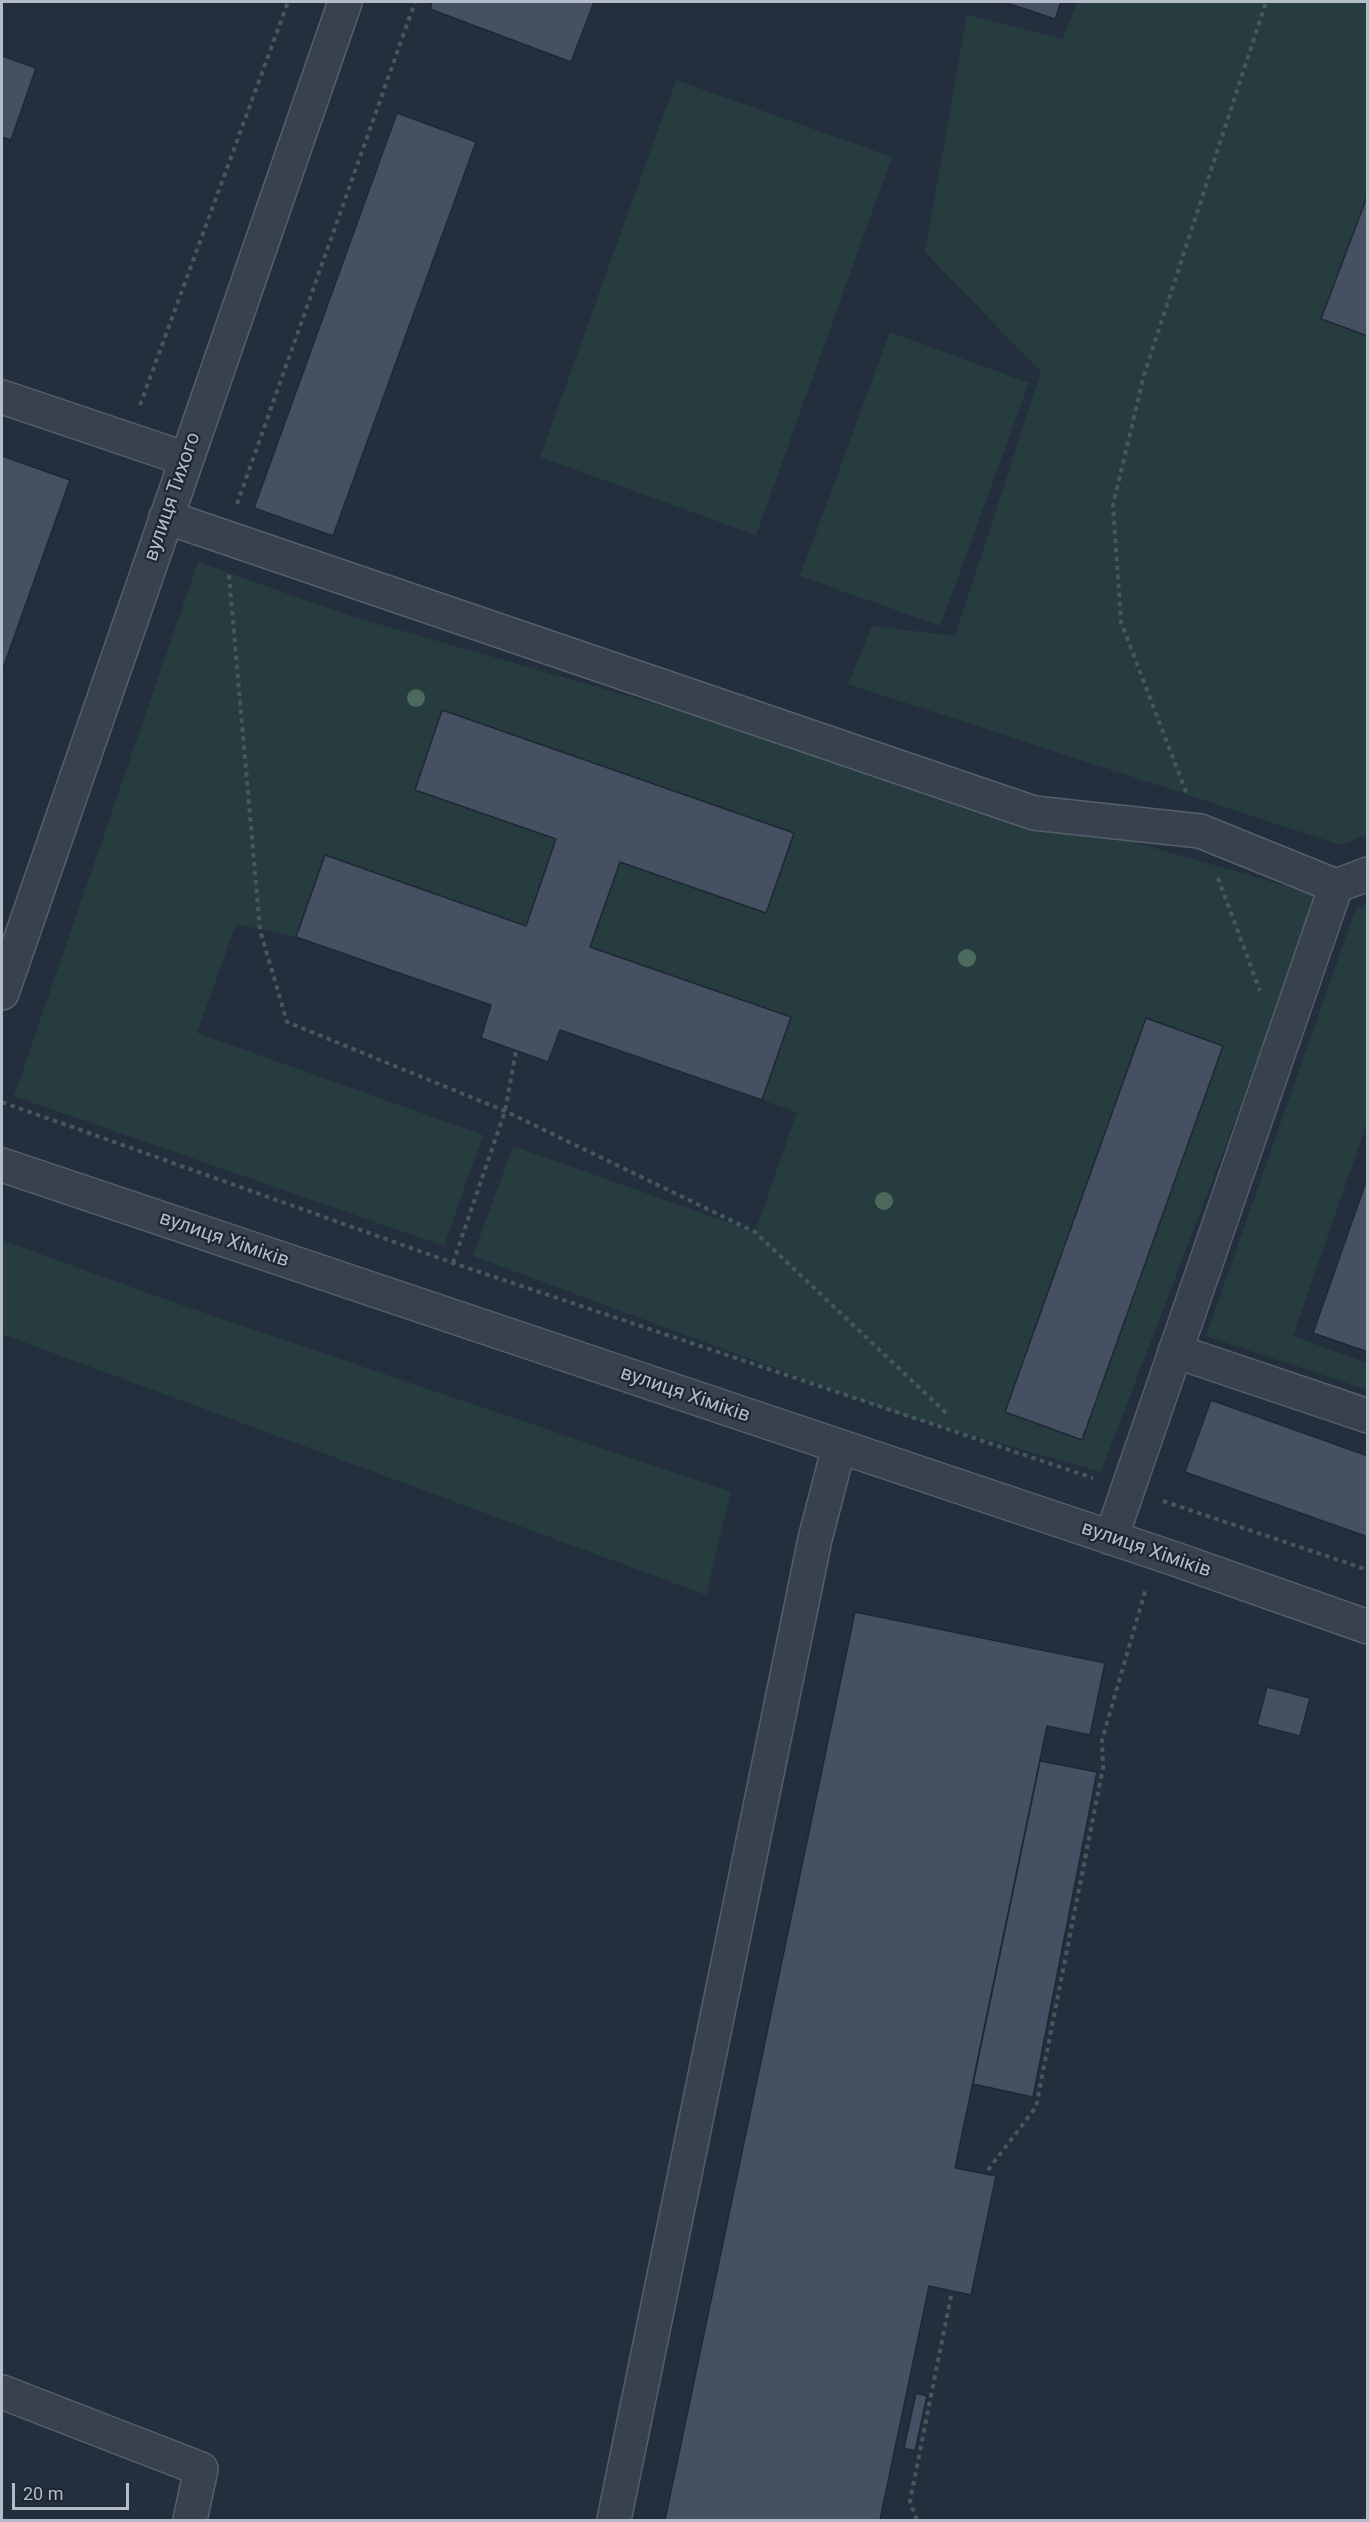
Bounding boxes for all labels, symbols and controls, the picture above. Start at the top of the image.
street label: вулиця Тихого [140,429,206,565]
street label: вулиця Хіміків [156,1207,292,1273]
street label: вулиця Хіміків [617,1362,753,1428]
street label: вулиця Хіміків [1078,1517,1214,1583]
scale bar [15,2471,132,2509]
text: 20 m [23,2483,63,2504]

